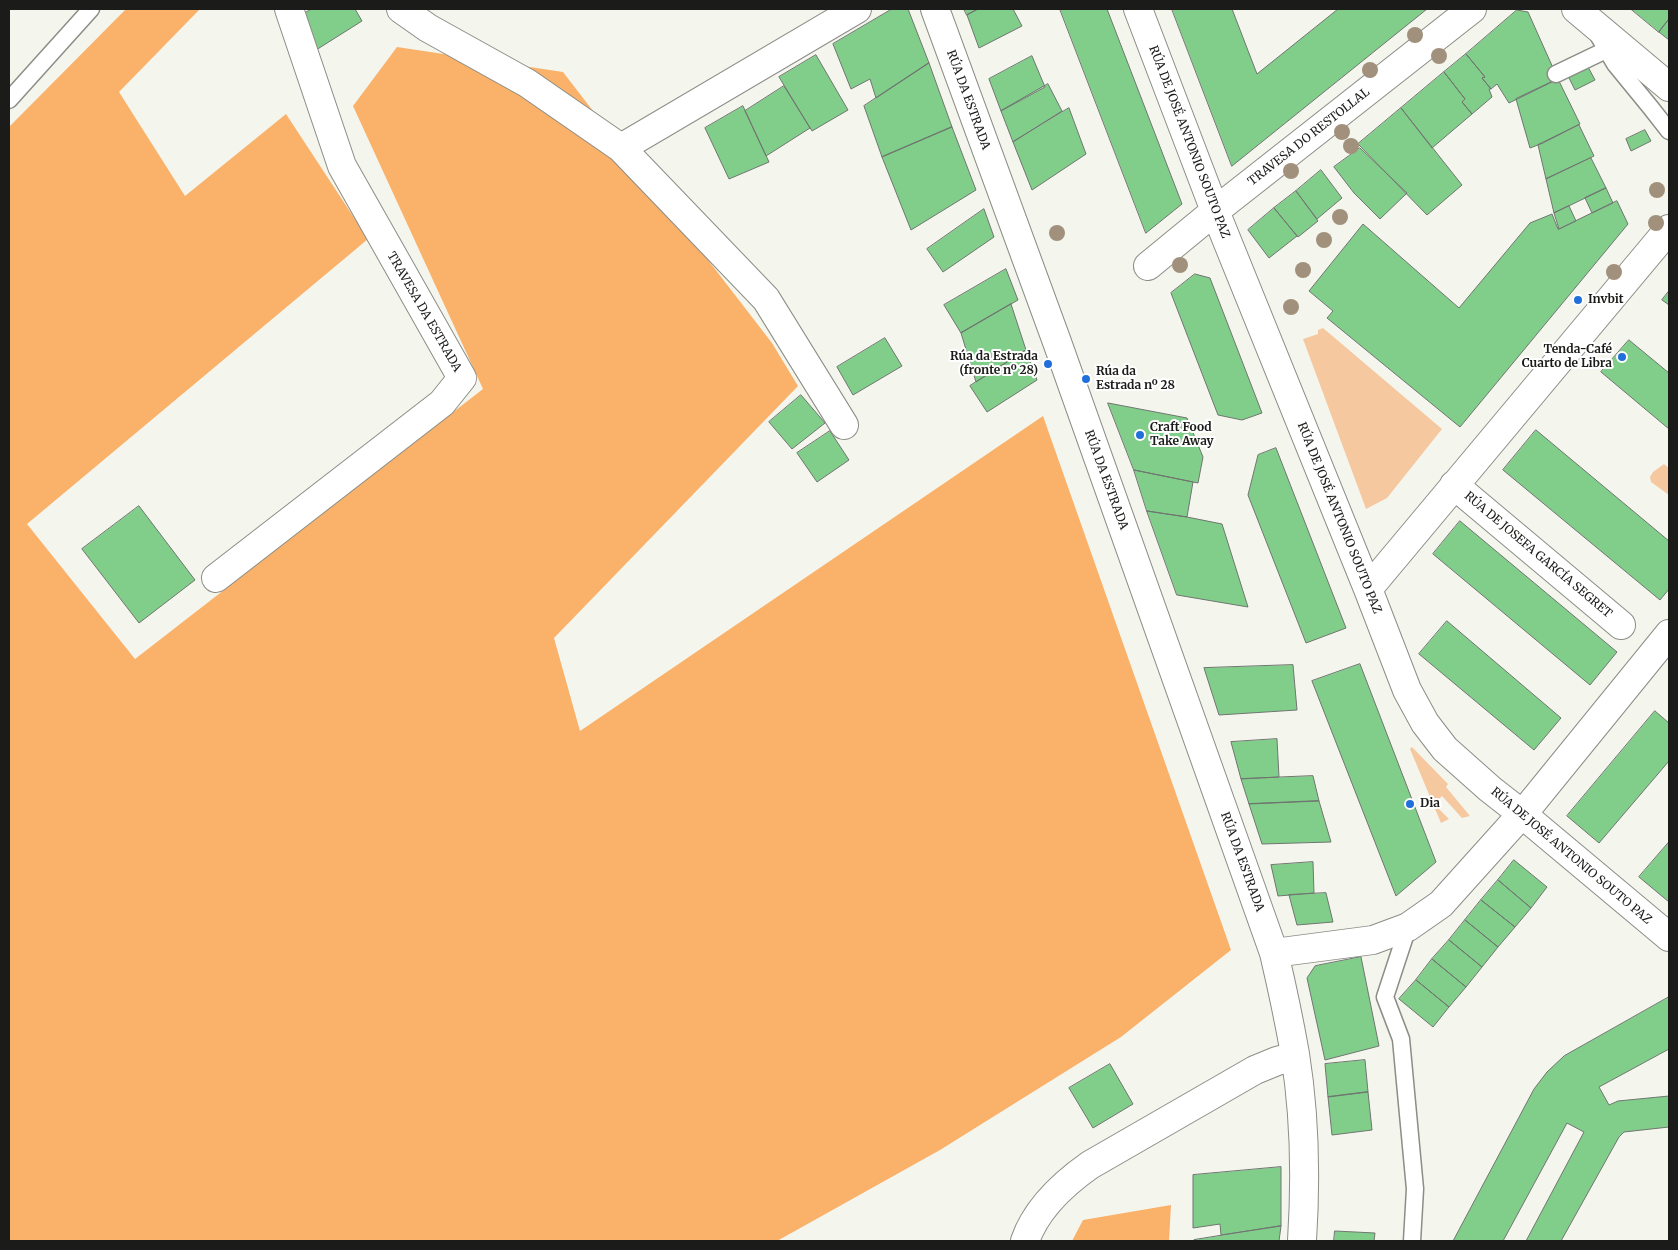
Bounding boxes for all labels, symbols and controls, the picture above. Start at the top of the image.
street label: RÚA DE JOSÉ ANTONIO SOUTO PAZ [1146,44,1232,240]
street label: RÚA DA ESTRADA [943,48,993,152]
street label: TRAVESA DO RESTOLLAL [1245,85,1373,189]
street label: TRAVESA DA ESTRADA [384,250,464,374]
place label: Invbit [1588,293,1624,307]
marker: Invbit [1572,294,1584,306]
place label: Tenda-Café Cuarto de Libra [1522,343,1612,371]
place label: Rúa da Estrada (fronte nº 28) [950,350,1038,378]
marker: Tenda-Café Cuarto de Libra [1616,351,1628,363]
marker: Rúa da Estrada (fronte nº 28) [1042,358,1054,370]
place label: Rúa da Estrada nº 28 [1096,365,1175,393]
marker: Rúa da Estrada nº 28 [1080,373,1092,385]
street label: RÚA DE JOSÉ ANTONIO SOUTO PAZ [1294,420,1384,616]
place label: Craft Food Take Away [1150,421,1214,449]
street label: RÚA DA ESTRADA [1081,428,1131,532]
marker: Craft Food Take Away [1134,429,1146,441]
street label: RÚA DE JOSEFA GARCÍA SEGRET [1461,489,1615,621]
street label: RÚA DE JOSÉ ANTONIO SOUTO PAZ [1488,785,1654,927]
place label: Dia [1420,797,1440,811]
marker: Dia [1404,798,1416,810]
street label: RÚA DA ESTRADA [1217,810,1267,914]

